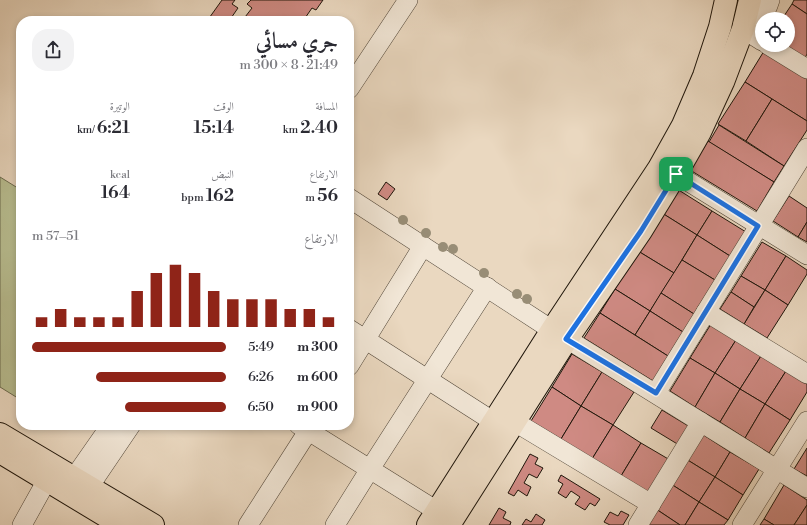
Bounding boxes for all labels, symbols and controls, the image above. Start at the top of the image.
map controls [755,12,795,52]
button: locate [755,12,795,52]
text: جري مسائي [256,28,338,55]
button: share [32,29,74,71]
text: 21:49 · 8 × 300 m [239,57,338,73]
text: الوتيرة [110,100,130,114]
text: الوقت [213,100,234,114]
text: المسافة [316,100,338,114]
text: 6:21 [97,117,130,139]
text: 15:14 [193,117,234,139]
text: 2.40 [300,117,338,139]
text: /km [77,123,97,137]
text: km [283,123,300,137]
pin [659,157,693,191]
icon: arrive [665,163,687,185]
text: kcal [110,168,130,182]
text: النبض [211,168,234,182]
text: الارتفاع [309,168,338,182]
text: 164 [101,182,130,204]
text: 162 [206,185,234,207]
text: 56 [317,185,338,207]
text: bpm [181,191,206,205]
text: m [305,191,317,205]
text: 51–57 m [32,228,79,244]
text: الارتفاع [304,231,338,247]
text: 5:49 [248,339,274,355]
text: 300 m [297,339,338,355]
text: 6:26 [248,369,274,385]
text: 600 m [297,369,338,385]
text: 6:50 [247,399,274,415]
text: 900 m [297,399,338,415]

